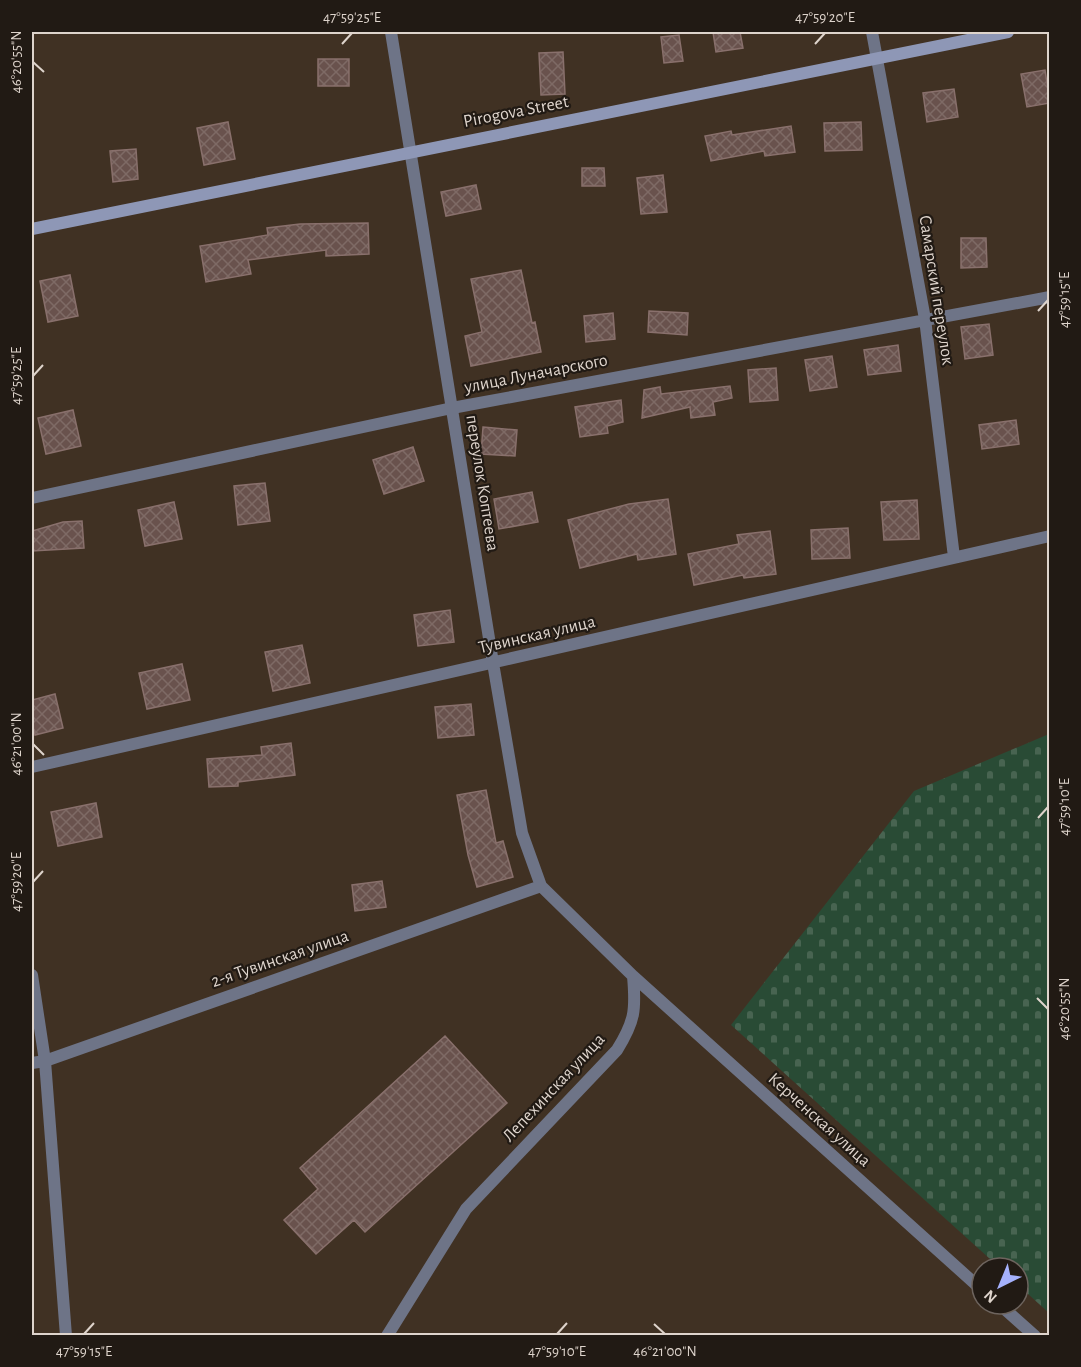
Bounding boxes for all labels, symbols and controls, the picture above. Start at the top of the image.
text: 47°59'25"E [323,10,381,25]
text: 47°59'20"E [795,10,855,25]
text: 46°20'55"N [9,31,24,93]
street label: Pirogova Street [462,93,570,131]
street label: Самарский переулок [915,214,957,367]
text: 47°59'15"E [1057,272,1072,328]
text: 47°59'25"E [9,347,24,405]
street label: улица Луначарского [462,351,609,397]
street label: переулок Коптеева [462,414,502,552]
street label: Тувинская улица [477,613,597,657]
text: 46°21'00"N [9,712,24,776]
text: 47°59'10"E [1057,778,1072,836]
text: 47°59'20"E [9,852,24,912]
street label: 2-я Тувинская улица [209,927,351,991]
text: 46°20'55"N [1057,978,1072,1040]
street label: Лепехинская улица [500,1030,608,1146]
street label: Керченская улица [764,1070,874,1170]
north arrow [970,1256,1030,1316]
text: N [981,1287,1000,1306]
text: 47°59'15"E [56,1344,112,1359]
text: 47°59'10"E [528,1344,586,1359]
text: 46°21'00"N [633,1344,697,1359]

